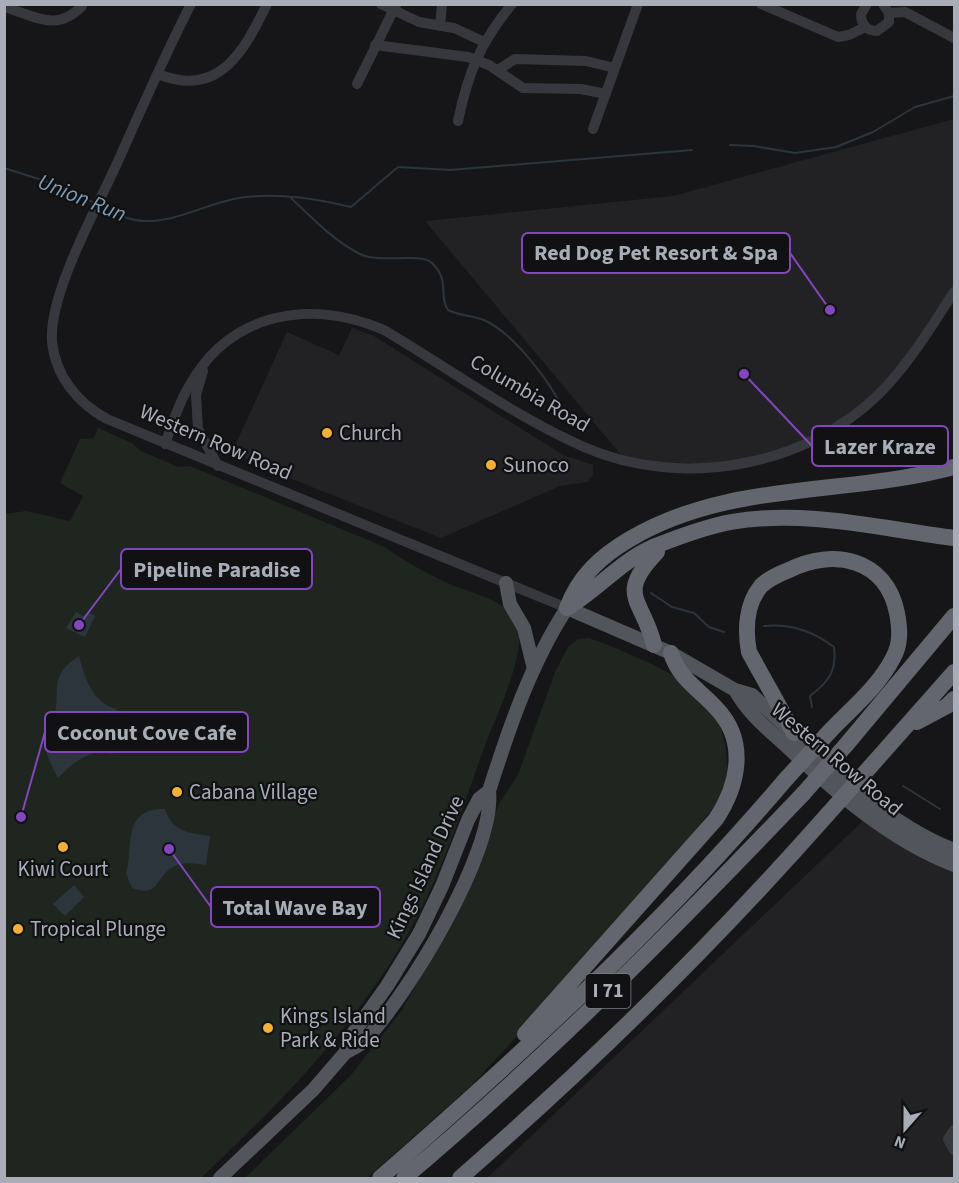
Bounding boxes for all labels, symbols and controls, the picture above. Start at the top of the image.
water label: Union Run [33,166,131,230]
callout: Red Dog Pet Resort & Spa [522,233,790,273]
text: Red Dog Pet Resort & Spa [534,237,778,269]
street label: Columbia Road [464,346,596,440]
street label: Western Row Road [135,396,297,488]
place label: Church [339,418,402,448]
marker: Church [320,426,334,440]
callout: Lazer Kraze [812,426,948,466]
text: Lazer Kraze [824,431,936,463]
place label: Sunoco [503,450,569,480]
marker: Sunoco [484,458,498,472]
callout: Pipeline Paradise [121,549,312,589]
text: Pipeline Paradise [133,554,301,586]
street label: Western Row Road [765,695,909,823]
callout: Coconut Cove Cafe [45,712,248,752]
text: Coconut Cove Cafe [57,717,237,749]
place label: Cabana Village [189,777,318,807]
marker: Cabana Village [170,785,184,799]
street label: Kings Island Drive [379,790,471,944]
marker: Kiwi Court [56,840,70,854]
place label: Kiwi Court [18,854,108,884]
callout: Total Wave Bay [211,887,380,927]
text: Total Wave Bay [222,892,368,924]
place label: Tropical Plunge [30,914,166,944]
marker: Tropical Plunge [11,922,25,936]
road number: I 71 [586,974,630,1008]
place label: Kings Island Park & Ride [280,1001,386,1055]
marker: Kings Island Park & Ride [261,1021,275,1035]
north arrow [875,1099,935,1159]
text: N [891,1130,909,1154]

